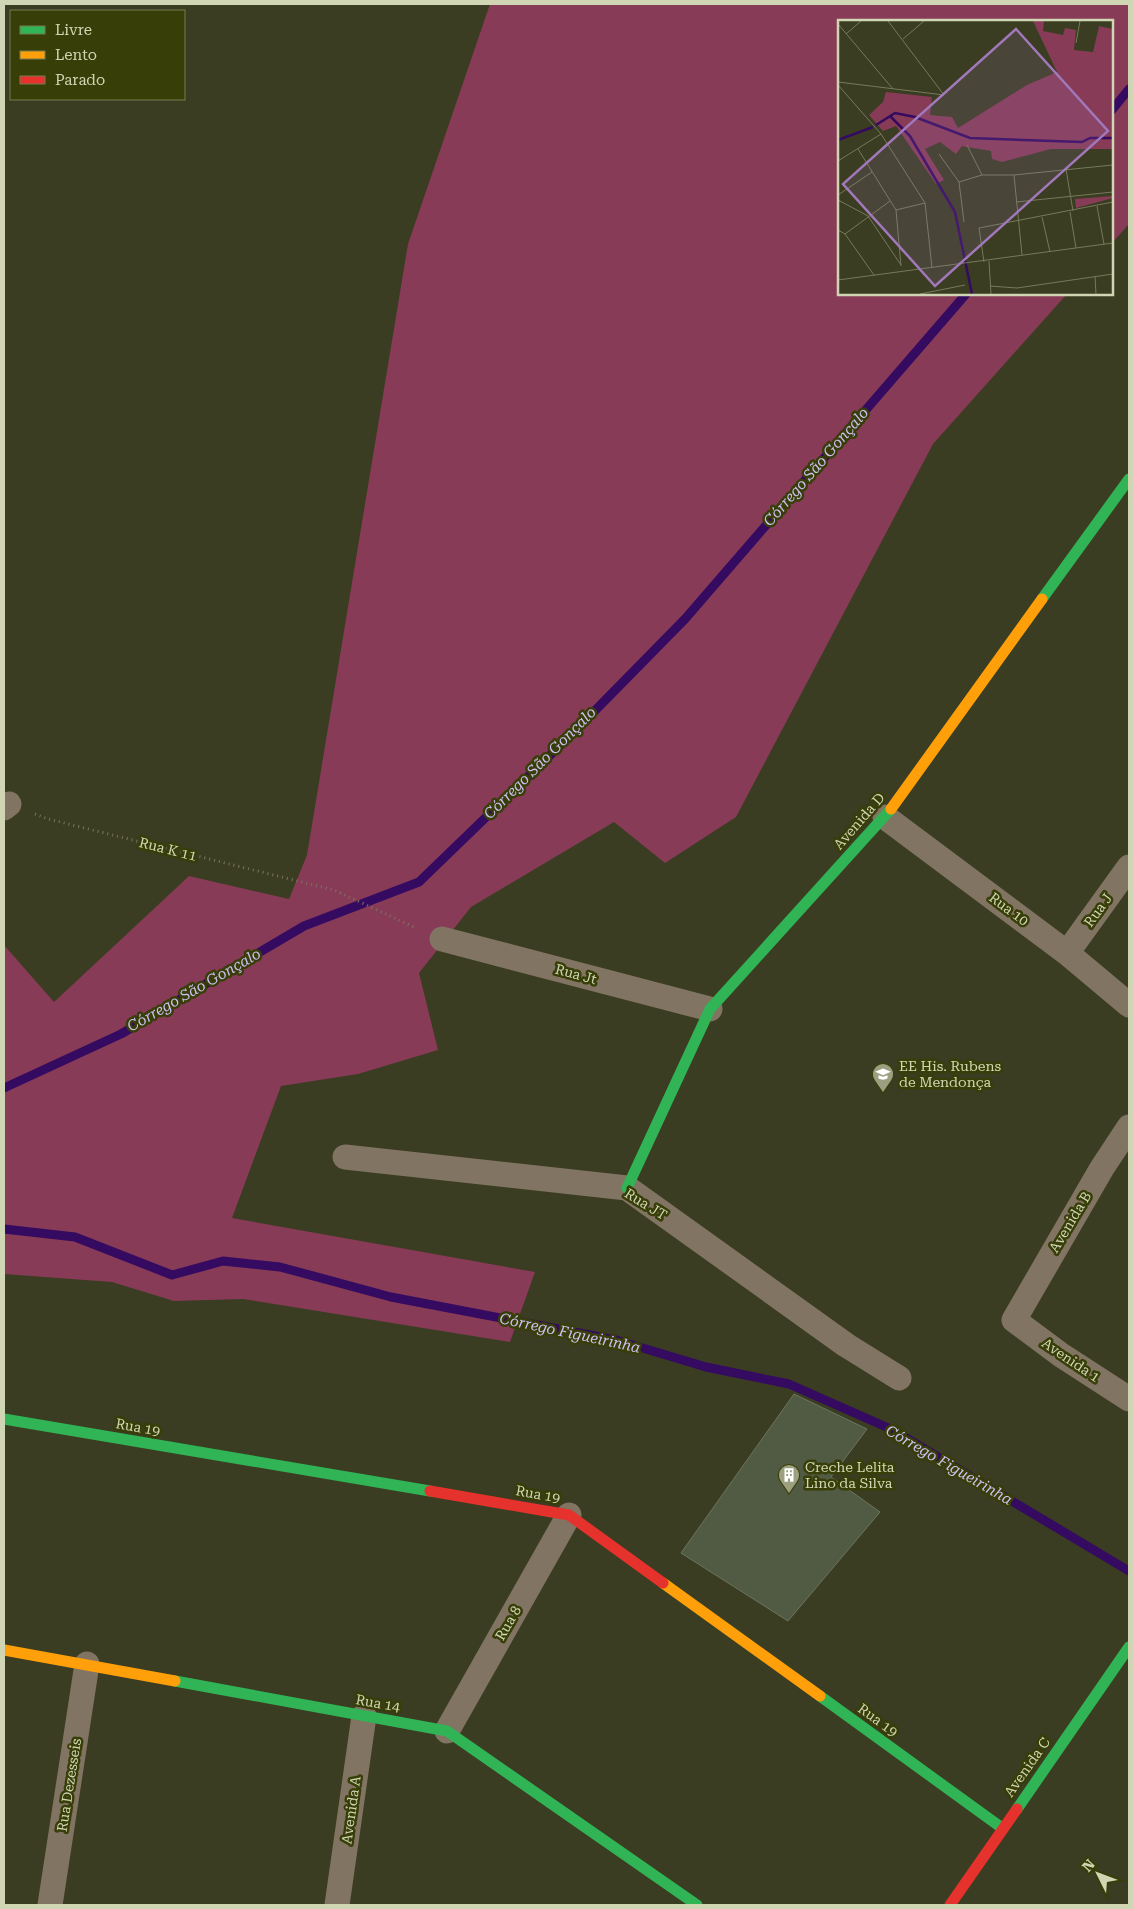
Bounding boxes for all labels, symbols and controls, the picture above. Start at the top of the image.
legend [10,10,185,100]
inset map [838,20,1113,295]
text: Livre [55,21,92,39]
text: Lento [55,46,97,64]
text: Parado [55,71,105,89]
water label: Córrego São Gonçalo [760,404,873,530]
water label: Córrego São Gonçalo [480,703,600,823]
street label: Avenida D [830,789,888,852]
street label: Rua K 11 [138,834,199,864]
street label: Rua 10 [986,889,1032,929]
street label: Rua J [1081,890,1115,930]
water label: Córrego São Gonçalo [124,944,264,1036]
street label: Rua Jt [553,961,599,987]
place label: EE His. Rubens de Mendonça [899,1058,1001,1090]
school or university icon: EE His. Rubens de Mendonça [871,1062,895,1093]
street label: Rua JT [622,1185,670,1223]
street label: Avenida B [1046,1189,1094,1255]
water label: Córrego Figueirinha [498,1309,642,1357]
street label: Avenida 1 [1039,1335,1103,1385]
street label: Rua 19 [114,1415,162,1439]
water label: Córrego Figueirinha [882,1421,1016,1509]
place label: Creche Lelita Lino da Silva [805,1459,895,1491]
building icon: Creche Lelita Lino da Silva [777,1463,801,1494]
street label: Rua 19 [514,1482,562,1506]
street label: Rua 8 [492,1603,524,1643]
street label: Rua 14 [354,1691,402,1715]
street label: Rua 19 [855,1700,901,1740]
street label: Avenida C [1001,1734,1053,1800]
street label: Rua Dezesseis [54,1737,84,1833]
street label: Avenida A [338,1775,364,1845]
north arrow [1073,1849,1123,1899]
text: N [1079,1856,1098,1875]

